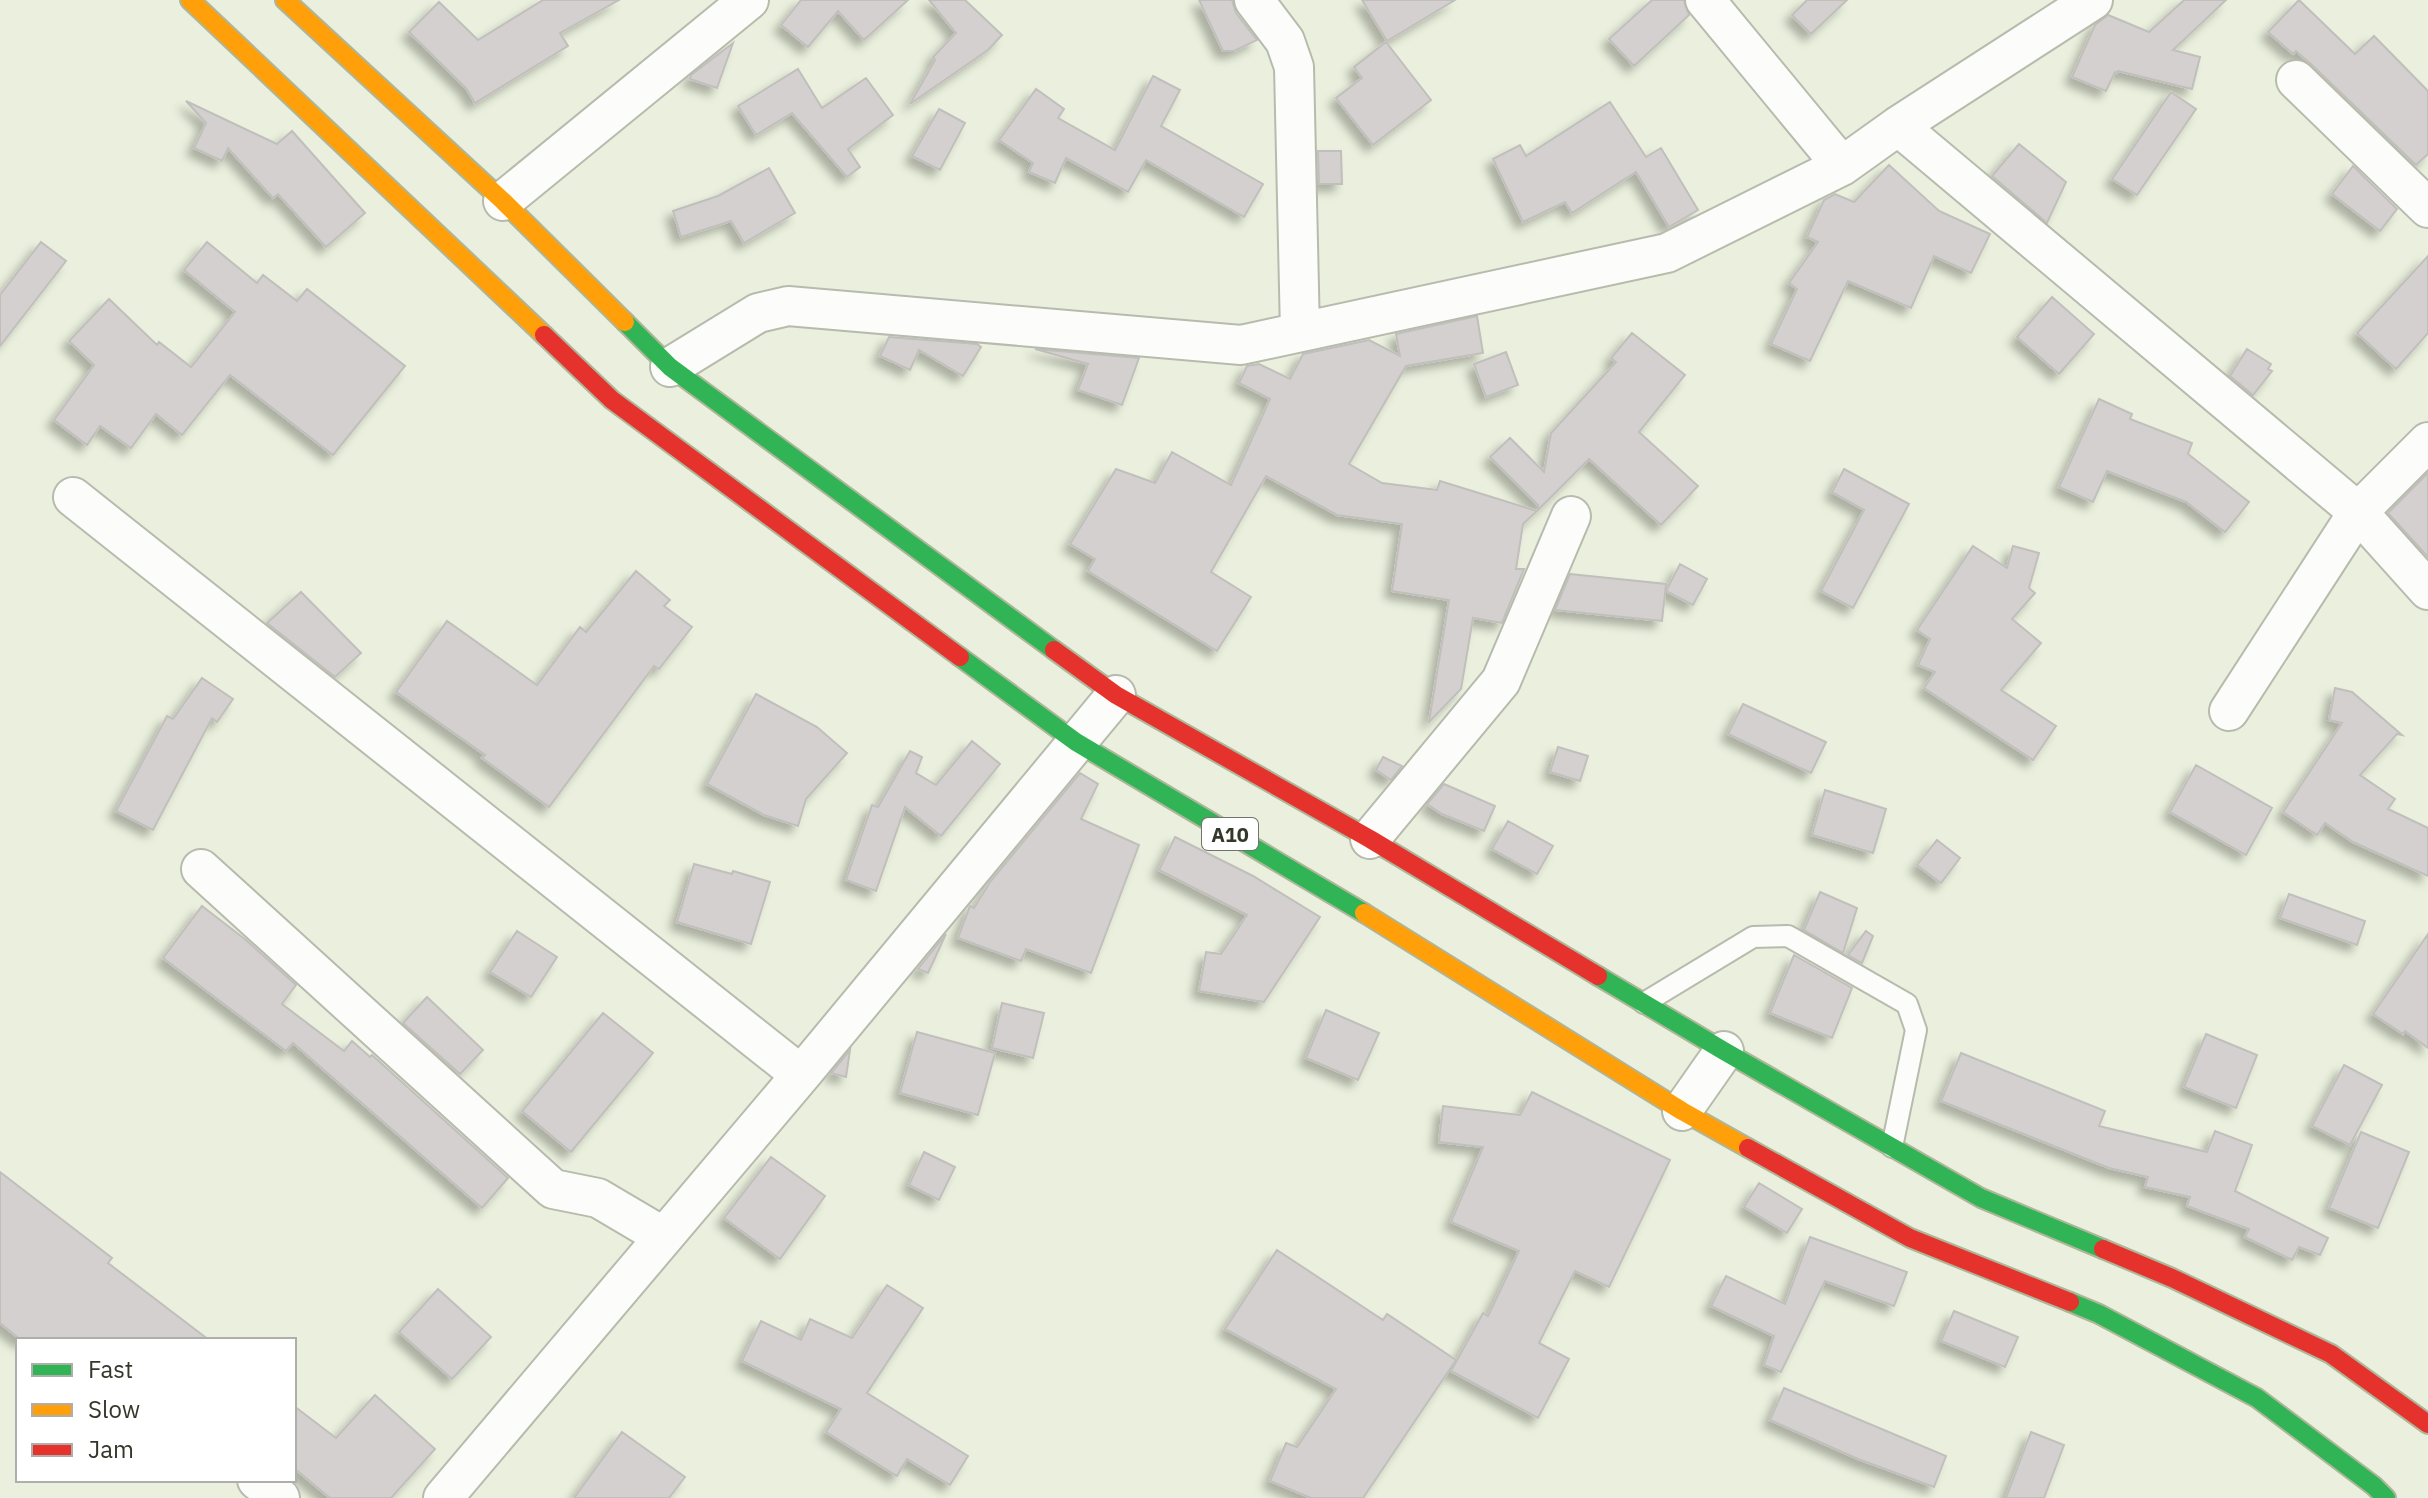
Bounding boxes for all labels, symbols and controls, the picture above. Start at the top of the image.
road number: A10 [1202,818,1258,850]
legend [16,1338,296,1482]
text: Fast [88,1353,133,1385]
text: Slow [88,1393,140,1425]
text: Jam [88,1433,134,1465]

